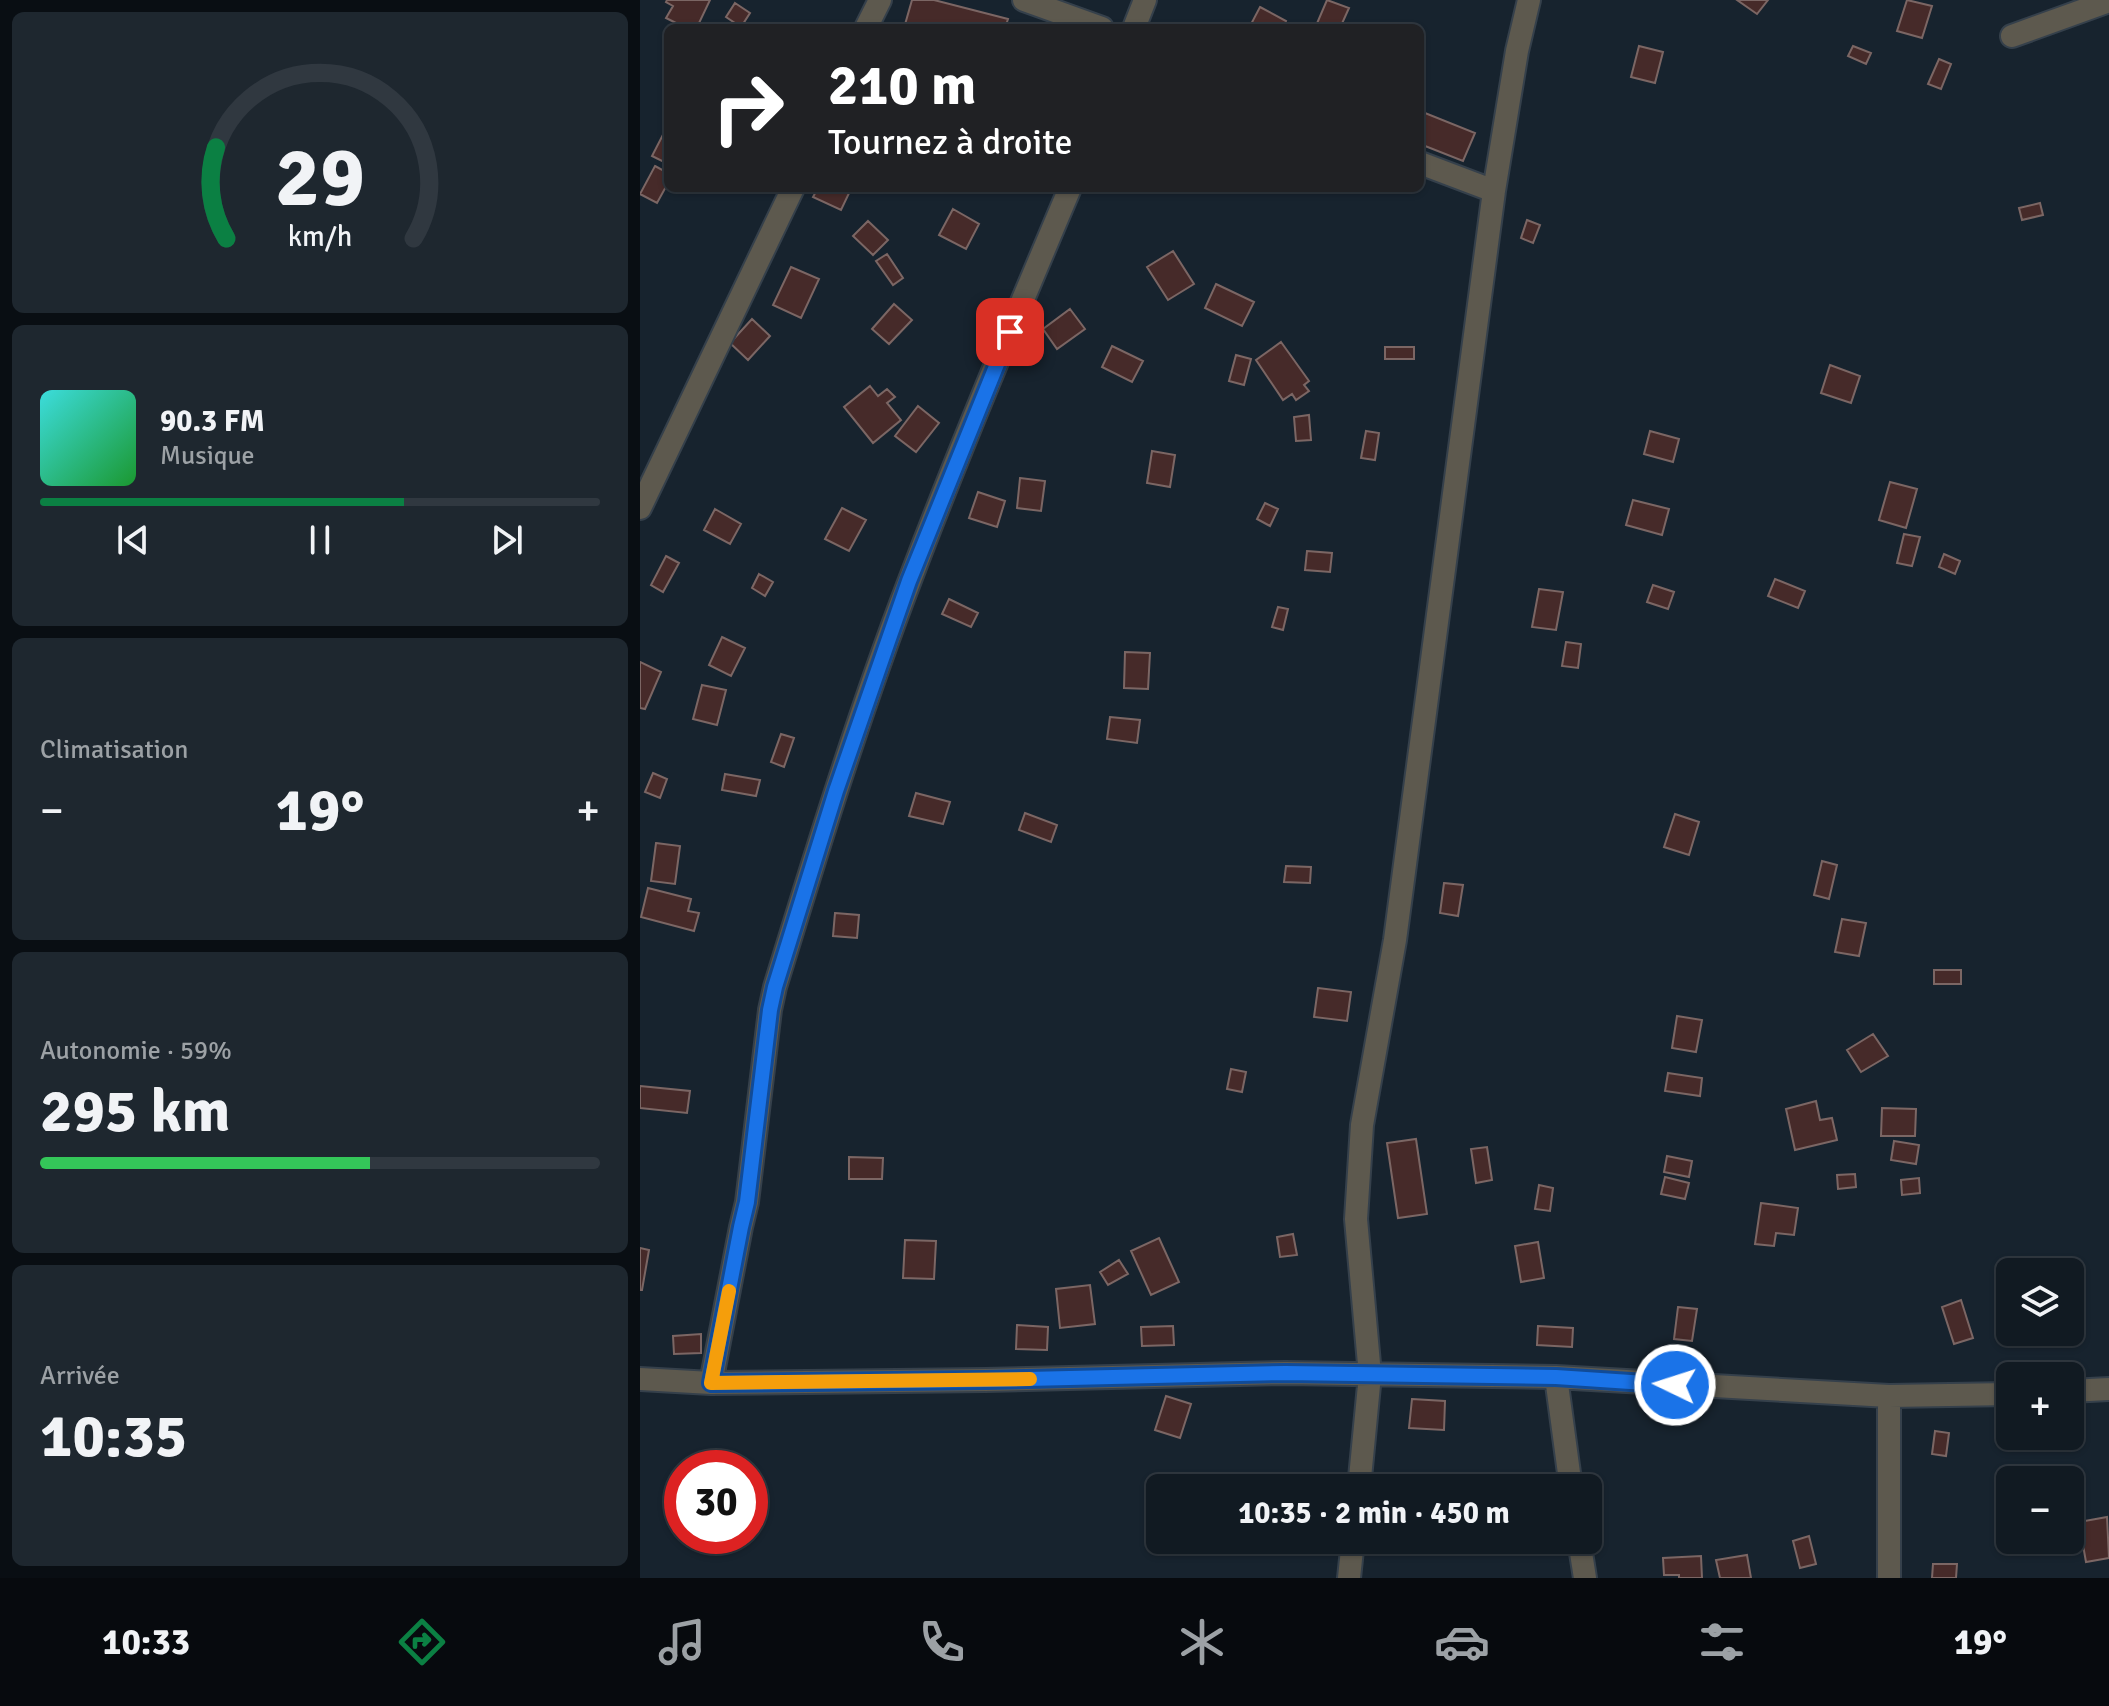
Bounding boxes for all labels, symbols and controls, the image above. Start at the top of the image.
text: 210 m [828,51,976,120]
icon: right [696,56,800,160]
text: Tournez à droite [828,120,1072,165]
text: 29 [275,126,365,228]
text: km/h [288,219,352,254]
pin [976,298,1044,366]
icon: arrive [988,310,1032,354]
text: 90.3 FM [160,403,265,440]
text: Musique [160,440,255,472]
icon: previous [111,518,155,562]
icon: pause [298,518,342,562]
icon: next [485,518,529,562]
text: Climatisation [40,734,189,766]
text: 19° [276,774,364,848]
text: − [40,784,64,838]
text: + [576,784,600,838]
text: Autonomie · 59% [40,1035,232,1067]
text: 295 km [40,1075,230,1149]
map controls [1996,1258,2084,1554]
button: layers [1996,1258,2084,1346]
position arrow [1633,1343,1717,1427]
text: Arrivée [40,1360,120,1392]
button: + [1996,1362,2084,1450]
text: 10:35 [40,1400,187,1474]
speed limit sign: 30 [664,1450,768,1554]
button: − [1996,1466,2084,1554]
text: 10:35 · 2 min · 450 m [1238,1495,1510,1532]
icon: directions [394,1614,450,1670]
icon: music [654,1614,710,1670]
icon: phone [914,1614,970,1670]
icon: climate [1174,1614,1230,1670]
icon: car [1434,1614,1490,1670]
icon: filters [1694,1614,1750,1670]
text: 10:33 [102,1620,190,1665]
text: 19° [1954,1620,2007,1665]

